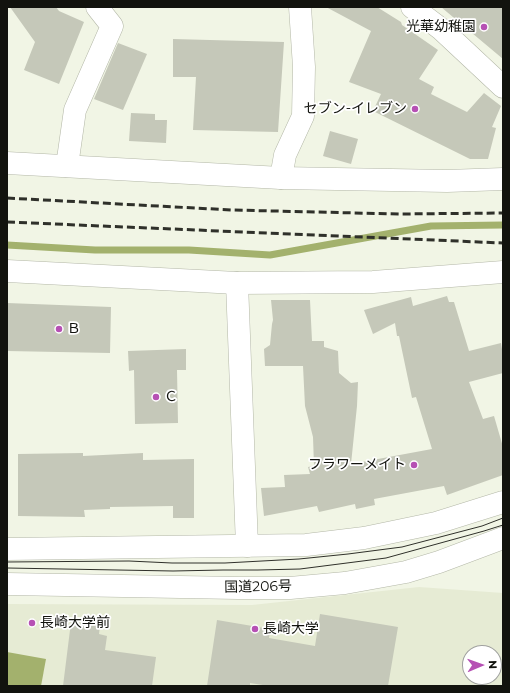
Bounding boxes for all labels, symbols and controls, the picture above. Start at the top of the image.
place label: 光華幼稚園 [406,19,476,35]
marker: 光華幼稚園 [479,22,489,32]
place label: セブン-イレブン [304,101,407,117]
marker: セブン-イレブン [410,104,420,114]
place label: Ｂ [67,321,81,337]
marker: Ｂ [54,324,64,334]
place label: Ｃ [164,389,178,405]
marker: Ｃ [151,392,161,402]
place label: フラワーメイト [308,457,406,473]
marker: フラワーメイト [409,460,419,470]
street label: 国道206号 [224,578,292,596]
place label: 長崎大学前 [40,615,110,631]
marker: 長崎大学前 [27,618,37,628]
place label: 長崎大学 [263,621,319,637]
marker: 長崎大学 [250,624,260,634]
north arrow [462,645,502,685]
text: N [486,660,500,669]

